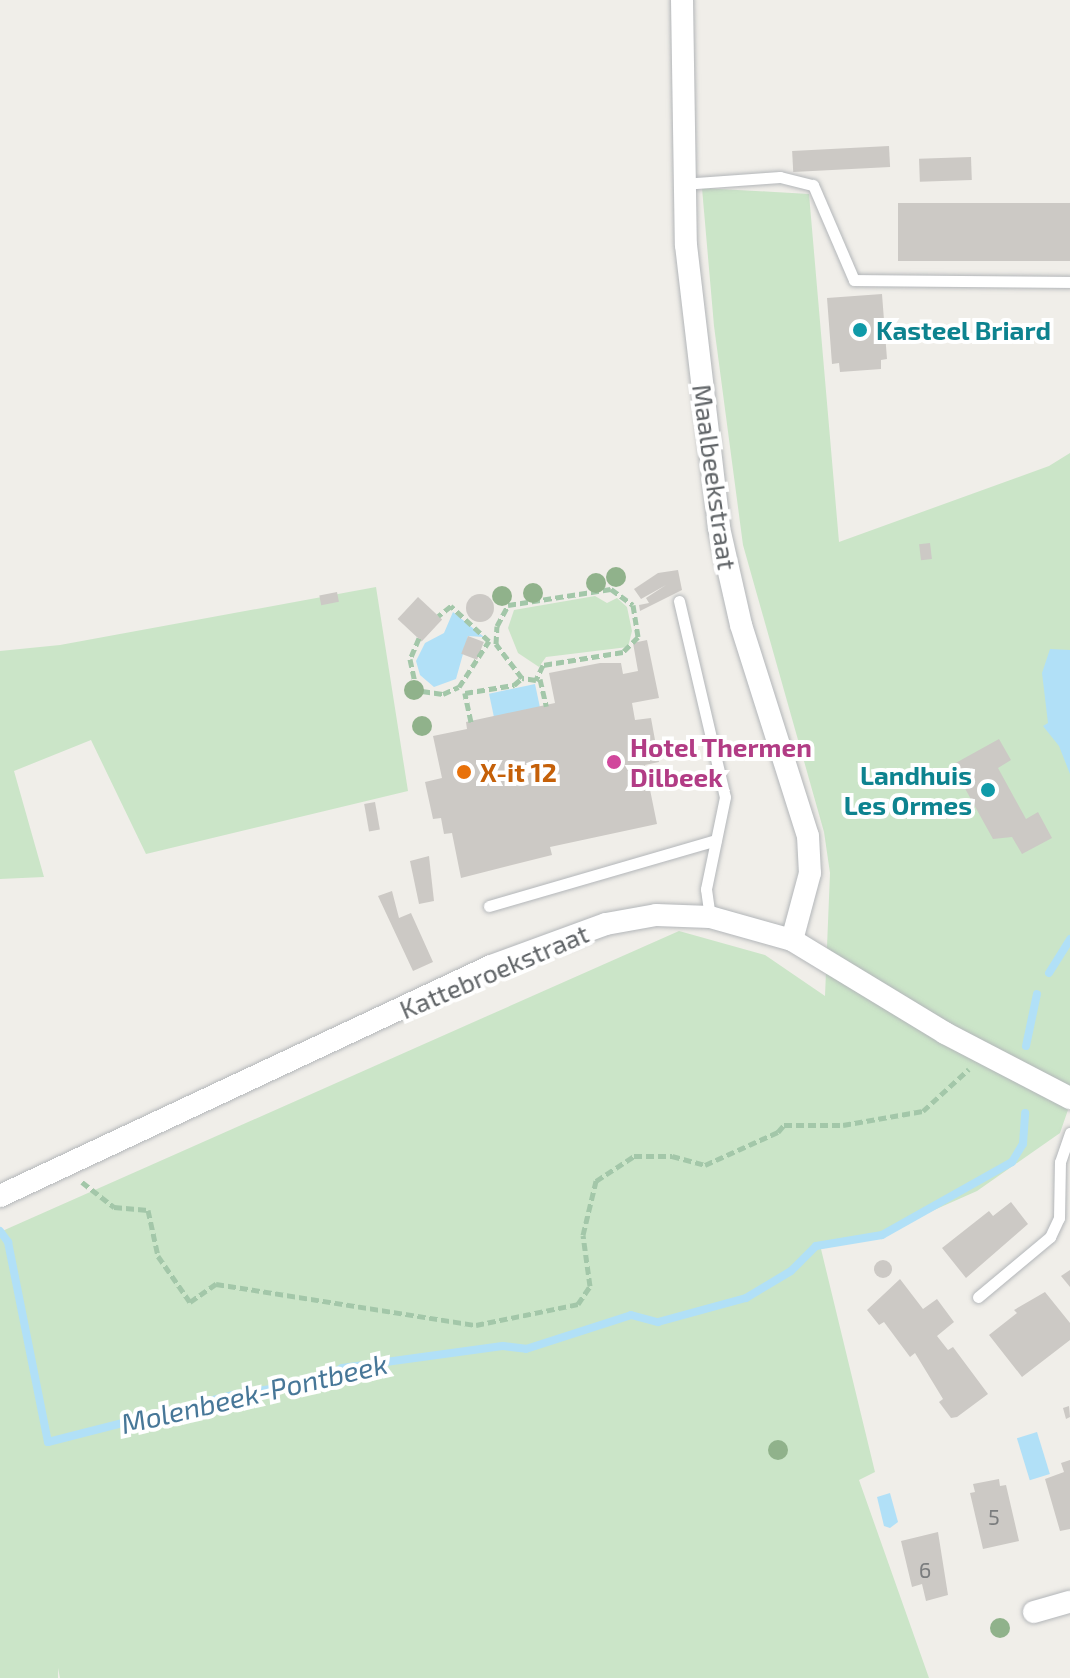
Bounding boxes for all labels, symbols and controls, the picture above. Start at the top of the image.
place label: Kasteel Briard [876,314,1051,346]
marker: Kasteel Briard [851,321,869,339]
street label: Maalbeekstraat [687,382,743,572]
place label: Hotel Thermen Dilbeek [630,731,813,792]
marker: Hotel Thermen Dilbeek [605,753,623,771]
place label: X-it 12 [480,756,557,788]
place label: Landhuis Les Ormes [844,759,972,820]
marker: X-it 12 [455,763,473,781]
marker: Landhuis Les Ormes [979,781,997,799]
street label: Kattebroekstraat [395,917,593,1025]
water label: Molenbeek-Pontbeek [118,1346,390,1440]
house number: 5 [988,1504,1000,1530]
house number: 6 [919,1557,931,1583]

